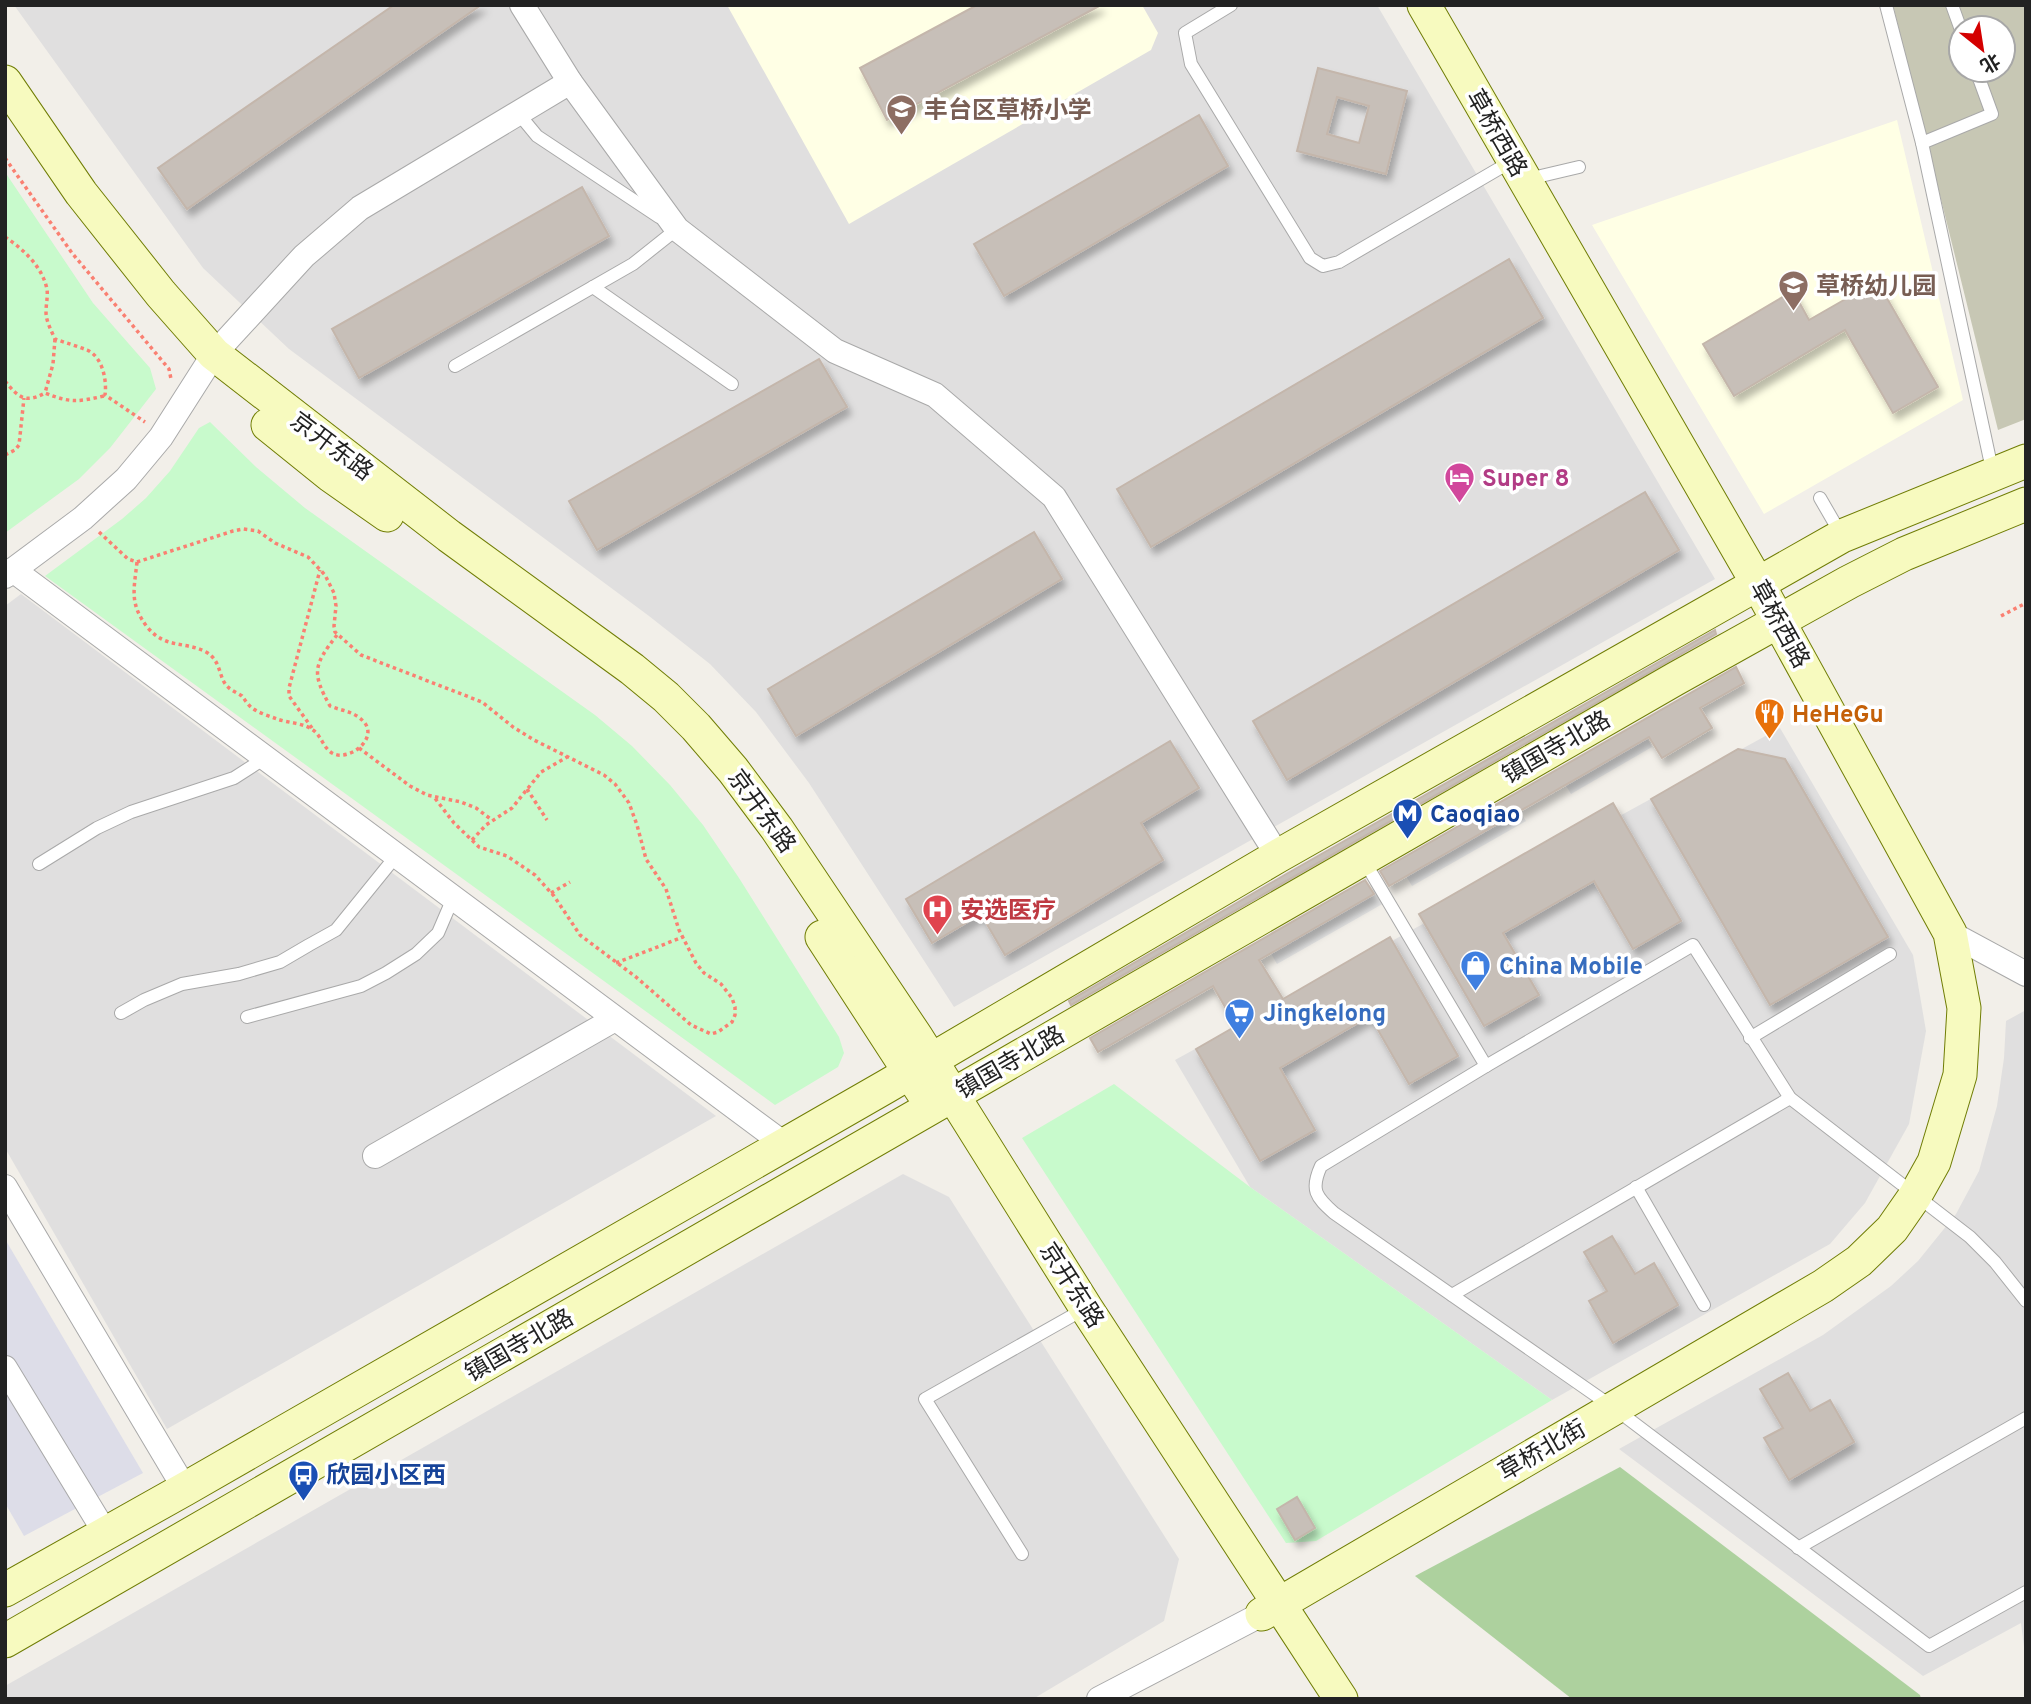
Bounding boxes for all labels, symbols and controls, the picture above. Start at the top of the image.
north arrow [1947,14,2017,84]
text: 北 [1975,47,2004,77]
street label: 草桥西路 [1458,85,1532,183]
school or university icon: 丰台区草桥小学 [884,93,918,137]
place label: 丰台区草桥小学 [924,97,1092,127]
school or university icon: 草桥幼儿园 [1776,269,1810,313]
place label: 草桥幼儿园 [1816,273,1936,303]
street label: 京开东路 [283,407,378,488]
hotel icon: Super 8 [1442,461,1476,505]
place label: Super 8 [1482,465,1570,495]
street label: 草桥西路 [1742,576,1815,674]
restaurant icon: HeHeGu [1752,697,1786,741]
place label: HeHeGu [1792,701,1884,731]
street label: 镇国寺北路 [1498,706,1616,792]
street label: 京开东路 [720,765,801,860]
metro station icon: Caoqiao [1390,797,1424,841]
place label: Caoqiao [1430,801,1520,831]
hospital icon: 安选医疗 [920,893,954,937]
place label: 安选医疗 [960,897,1056,927]
shop icon: China Mobile [1459,949,1493,993]
place label: China Mobile [1499,953,1643,983]
supermarket icon: Jingkelong [1223,996,1257,1040]
place label: Jingkelong [1263,1000,1386,1030]
street label: 镇国寺北路 [952,1021,1070,1107]
street label: 京开东路 [1032,1238,1109,1335]
street label: 镇国寺北路 [461,1304,579,1390]
street label: 草桥北街 [1494,1415,1592,1489]
bus stop icon: 欣园小区西 [286,1458,320,1502]
place label: 欣园小区西 [326,1462,446,1492]

